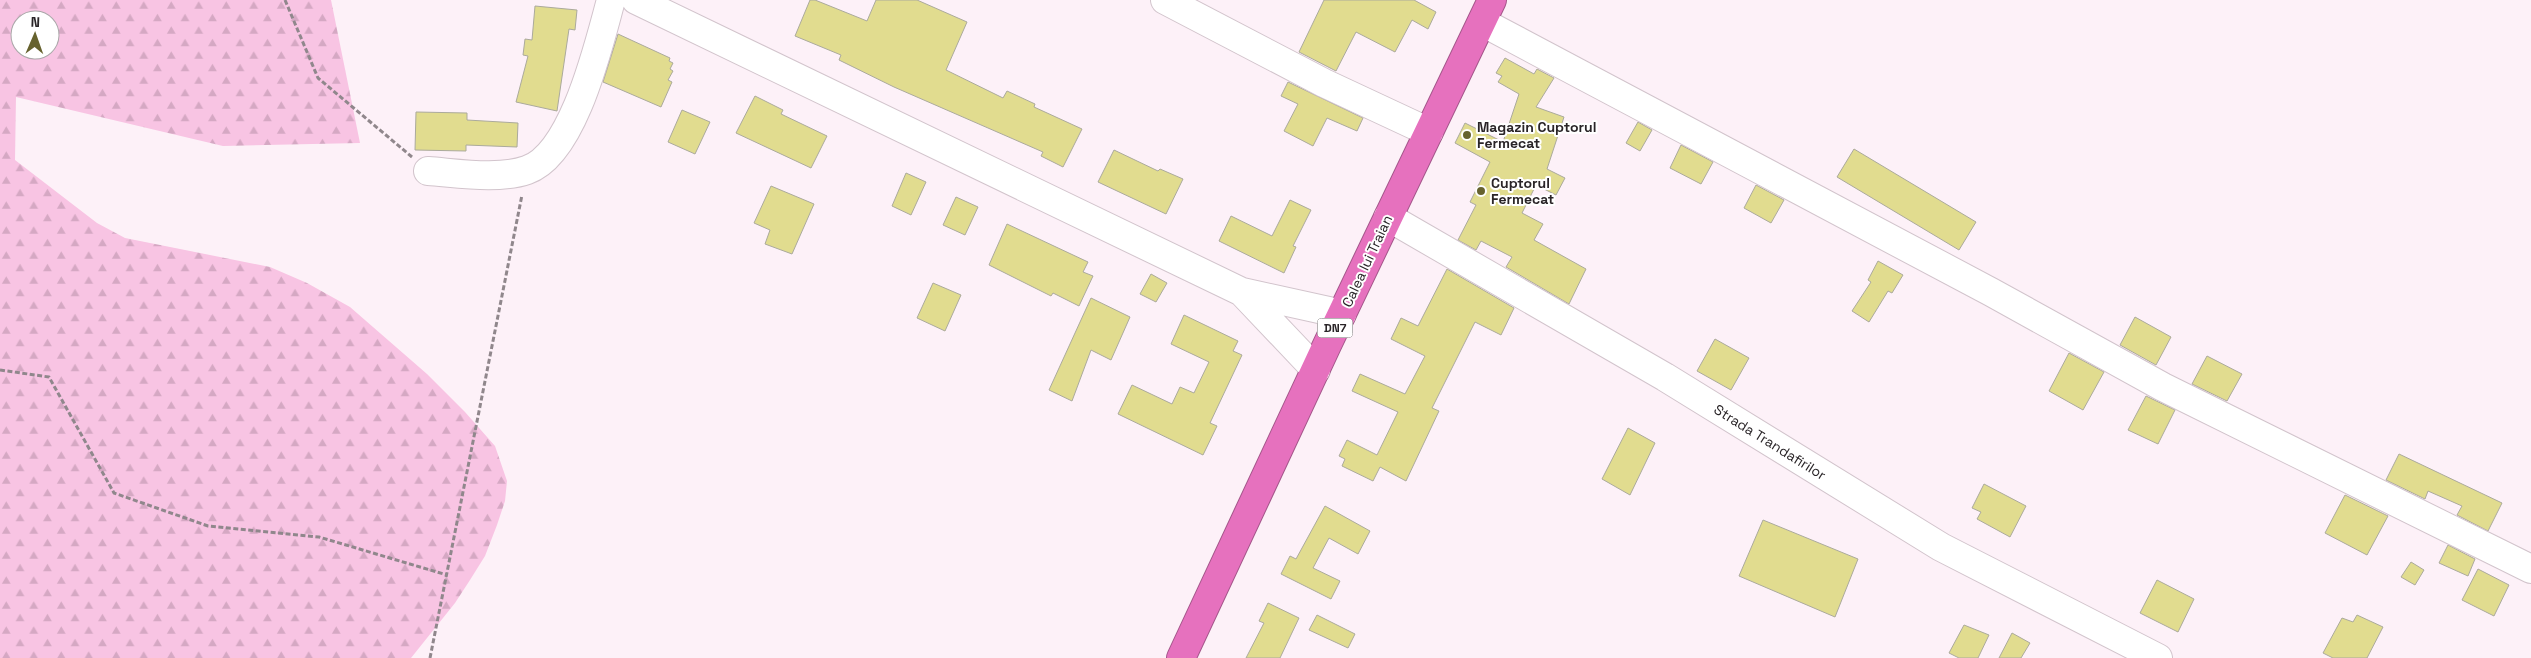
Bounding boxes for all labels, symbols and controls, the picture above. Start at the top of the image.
north arrow [10,10,60,60]
text: N [30,13,40,31]
place label: Magazin Cuptorul Fermecat [1477,118,1596,152]
marker: Magazin Cuptorul Fermecat [1461,129,1473,141]
place label: Cuptorul Fermecat [1491,174,1554,208]
marker: Cuptorul Fermecat [1475,185,1487,197]
street label: Calea lui Traian [1338,212,1396,310]
road number: DN7 [1318,318,1352,338]
street label: Strada Trandafirilor [1711,400,1829,484]

